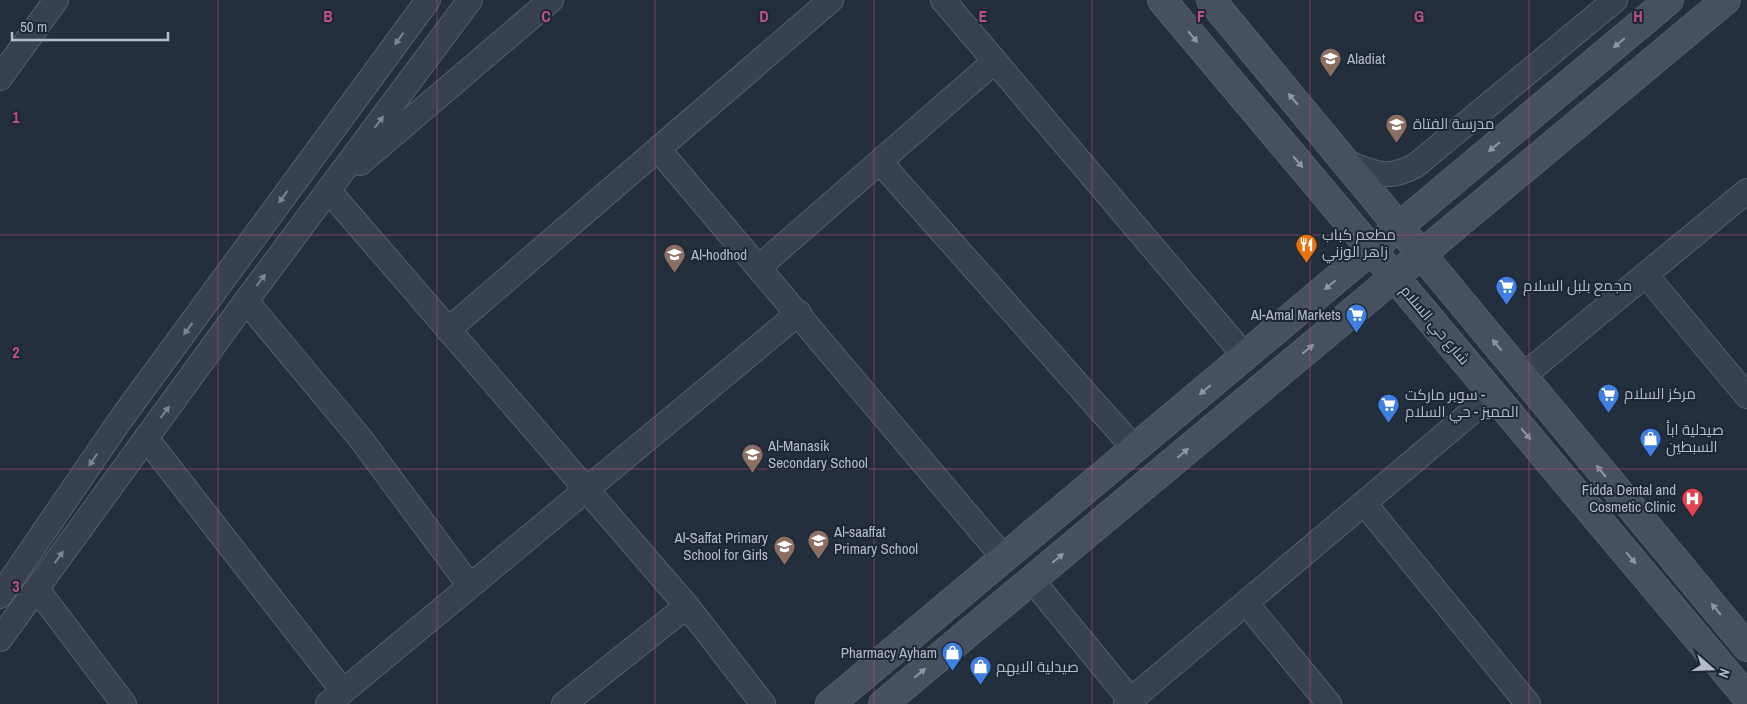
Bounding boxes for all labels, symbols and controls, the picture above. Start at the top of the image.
text: B [323,5,333,27]
text: C [541,5,551,27]
text: D [759,5,769,27]
text: E [979,5,988,27]
text: F [1197,5,1205,27]
text: G [1414,5,1424,27]
text: H [1633,5,1643,27]
scale bar [12,10,169,42]
text: 50 m [20,16,47,37]
one-way arrow [1188,31,1199,44]
one-way arrow [394,32,404,46]
one-way arrow [1612,37,1625,48]
school or university icon: Aladiat [1319,47,1343,78]
place label: Aladiat [1346,48,1386,69]
one-way arrow [1288,93,1299,105]
text: 1 [12,106,20,128]
school or university icon: مدرسة الفتاة [1385,112,1409,143]
place label: مدرسة الفتاة [1413,113,1494,134]
one-way arrow [374,115,384,129]
one-way arrow [1488,142,1501,153]
one-way arrow [1292,155,1304,167]
one-way arrow [278,190,289,203]
place label: مطعم كباب زاهر الوزني [1322,224,1396,264]
restaurant icon: مطعم كباب زاهر الوزني [1294,232,1318,263]
school or university icon: Al-hodhod [663,243,687,274]
place label: Al-hodhod [690,244,747,265]
one-way arrow [256,273,266,287]
supermarket icon: مجمع بلبل السلام [1495,274,1519,305]
place label: مجمع بلبل السلام [1523,275,1632,297]
one-way arrow [1323,280,1336,291]
street label: شارع حي السلام [1394,280,1475,370]
supermarket icon: Al-Amal Markets [1345,303,1369,334]
place label: Al-Amal Markets [1250,304,1341,325]
one-way arrow [183,322,193,335]
one-way arrow [1492,339,1503,352]
text: 2 [12,341,20,363]
one-way arrow [1301,344,1314,355]
supermarket icon: مركز السلام [1596,382,1620,413]
place label: مركز السلام [1624,383,1696,404]
one-way arrow [1199,384,1212,395]
place label: سوبر ماركت - المميز - حي السلام [1405,384,1519,424]
supermarket icon: سوبر ماركت - المميز - حي السلام [1377,392,1401,423]
one-way arrow [160,405,170,419]
place label: صيدلية ابأ السبطين [1666,419,1724,457]
one-way arrow [1521,427,1532,440]
shop icon: صيدلية ابأ السبطين [1638,427,1662,458]
place label: Al-Manasik Secondary School [767,435,868,473]
school or university icon: Al-Manasik Secondary School [740,443,764,474]
one-way arrow [1176,448,1189,459]
one-way arrow [88,454,98,467]
one-way arrow [1595,465,1607,477]
place label: Fidda Dental and Cosmetic Clinic [1582,479,1676,517]
hospital icon: Fidda Dental and Cosmetic Clinic [1680,487,1704,518]
place label: Al-saaffat Primary School [833,521,918,559]
place label: Al-Saffat Primary School for Girls [674,527,769,565]
school or university icon: Al-saaffat Primary School [806,529,830,560]
school or university icon: Al-Saffat Primary School for Girls [772,535,796,566]
one-way arrow [54,551,65,564]
one-way arrow [1625,551,1636,564]
one-way arrow [1052,552,1065,563]
text: 3 [12,575,20,597]
one-way arrow [1710,603,1721,616]
shop icon: Pharmacy Ayham [941,641,965,672]
place label: Pharmacy Ayham [841,642,937,663]
north arrow [1687,644,1737,694]
shop icon: صيدلية الايهم [968,655,992,686]
place label: صيدلية الايهم [996,656,1079,677]
text: N [1714,666,1734,680]
one-way arrow [913,667,926,678]

